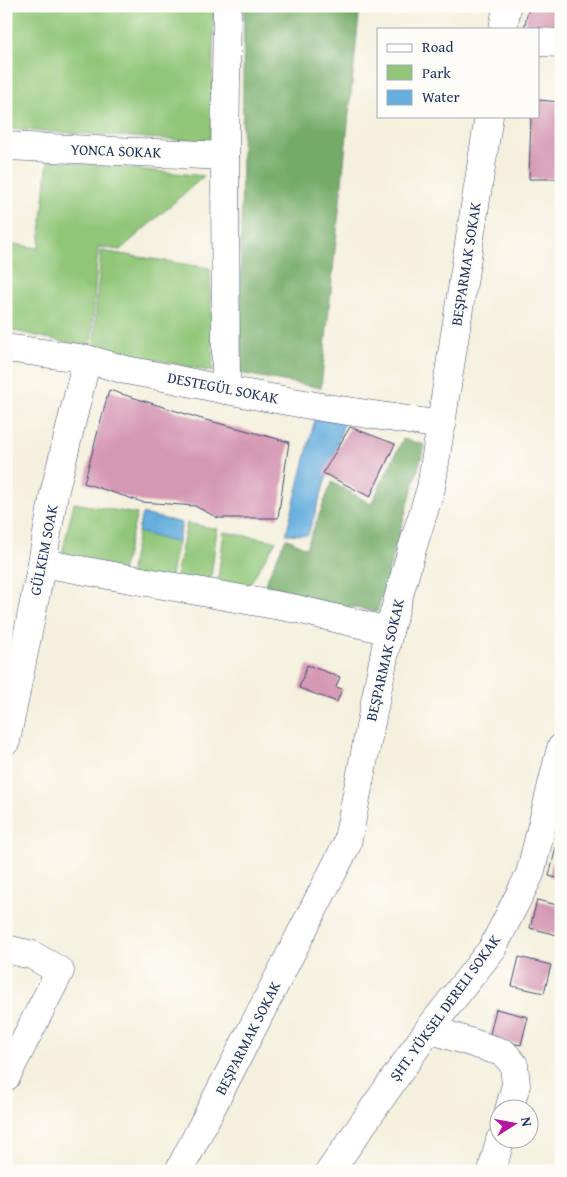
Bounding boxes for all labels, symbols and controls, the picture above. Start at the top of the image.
legend [377,28,540,118]
text: Road [422,36,453,57]
text: Park [422,62,451,83]
text: Water [422,86,460,107]
street label: YONCA SOKAK [70,138,162,163]
street label: BEŞPARMAK SOKAK [445,200,486,327]
street label: DESTEGÜL SOKAK [166,366,281,409]
street label: GÜLKEM SOAK [24,503,63,597]
street label: BEŞPARMAK SOKAK [360,596,409,723]
street label: ŞHT. YÜKSEL DERELI SOKAK [384,930,505,1085]
street label: BEŞPARMAK SOKAK [210,977,285,1098]
north arrow [490,1100,540,1150]
text: N [516,1115,538,1129]

